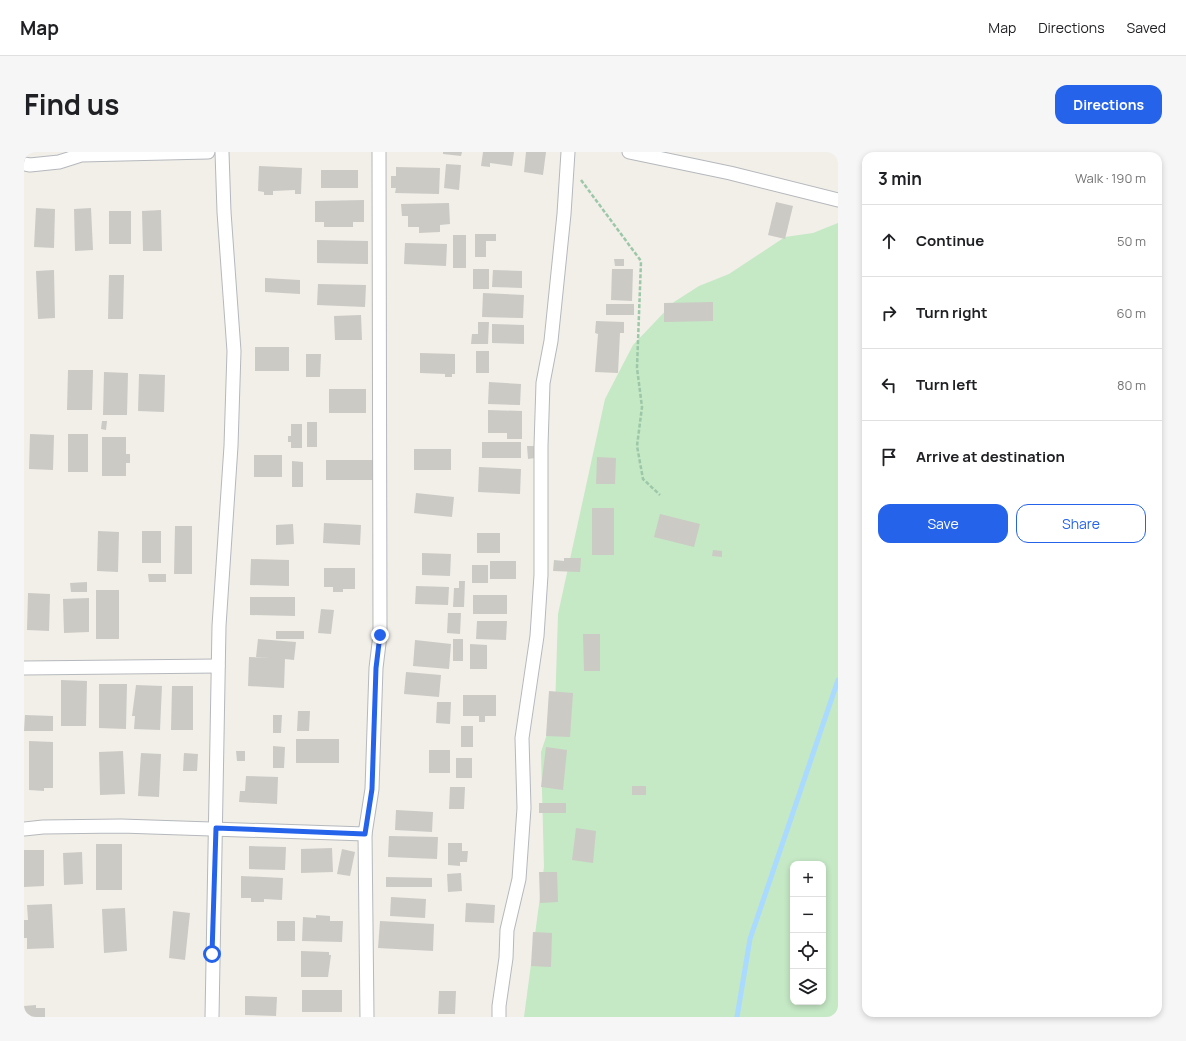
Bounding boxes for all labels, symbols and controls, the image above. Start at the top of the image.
text: Map [20,15,59,41]
text: Map [988,18,1016,37]
text: Directions [1038,18,1105,37]
text: Saved [1127,18,1166,37]
text: Find us [24,85,119,123]
button: Directions [1055,85,1162,124]
text: 3 min [878,167,922,190]
text: Walk · 190 m [1075,169,1146,187]
icon: ahead [878,230,900,252]
text: Continue [916,230,984,251]
text: 50 m [1117,232,1146,250]
icon: right [878,302,900,324]
text: Turn right [916,302,987,323]
text: 60 m [1116,304,1146,322]
icon: left [878,374,900,396]
text: Turn left [916,374,978,395]
text: 80 m [1117,376,1146,394]
icon: arrive [878,446,900,468]
text: Arrive at destination [916,446,1065,467]
button: Save [878,504,1008,543]
button: Share [1016,504,1146,543]
route end [371,626,389,644]
map controls [790,861,826,1005]
button: + [790,861,826,897]
button: − [790,897,826,933]
button: locate [790,933,826,969]
route start [203,945,221,963]
button: layers [790,969,826,1005]

